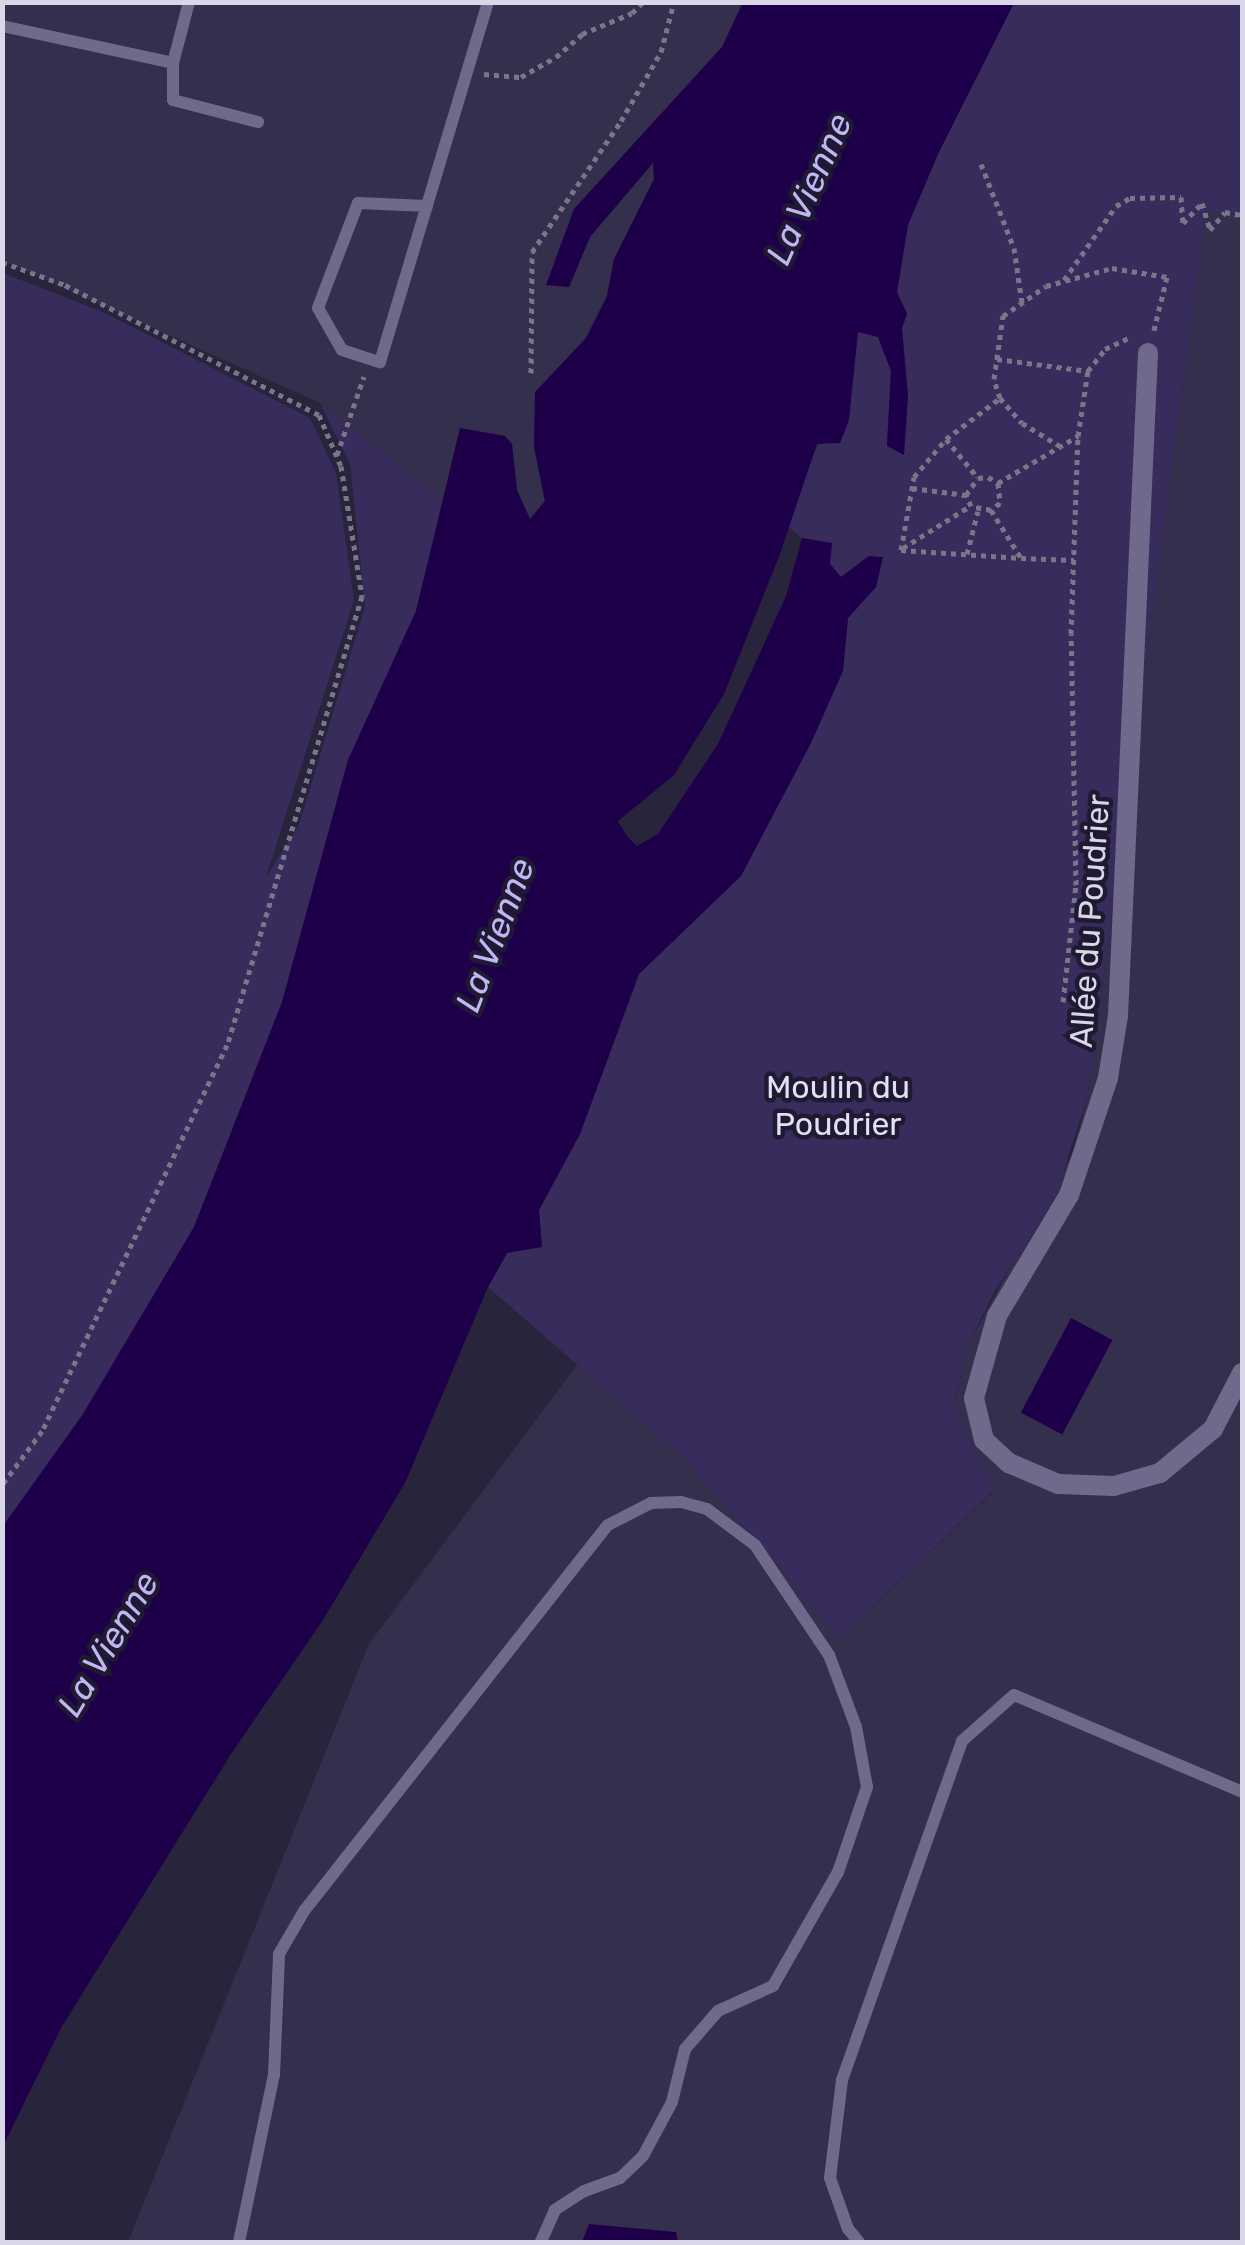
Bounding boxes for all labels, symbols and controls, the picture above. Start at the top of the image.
water label: La Vienne [757,107,861,271]
street label: Allée du Poudrier [1062,793,1118,1049]
water label: La Vienne [446,852,544,1018]
park label: Moulin du Poudrier [766,1069,910,1144]
water label: La Vienne [48,1564,168,1724]

